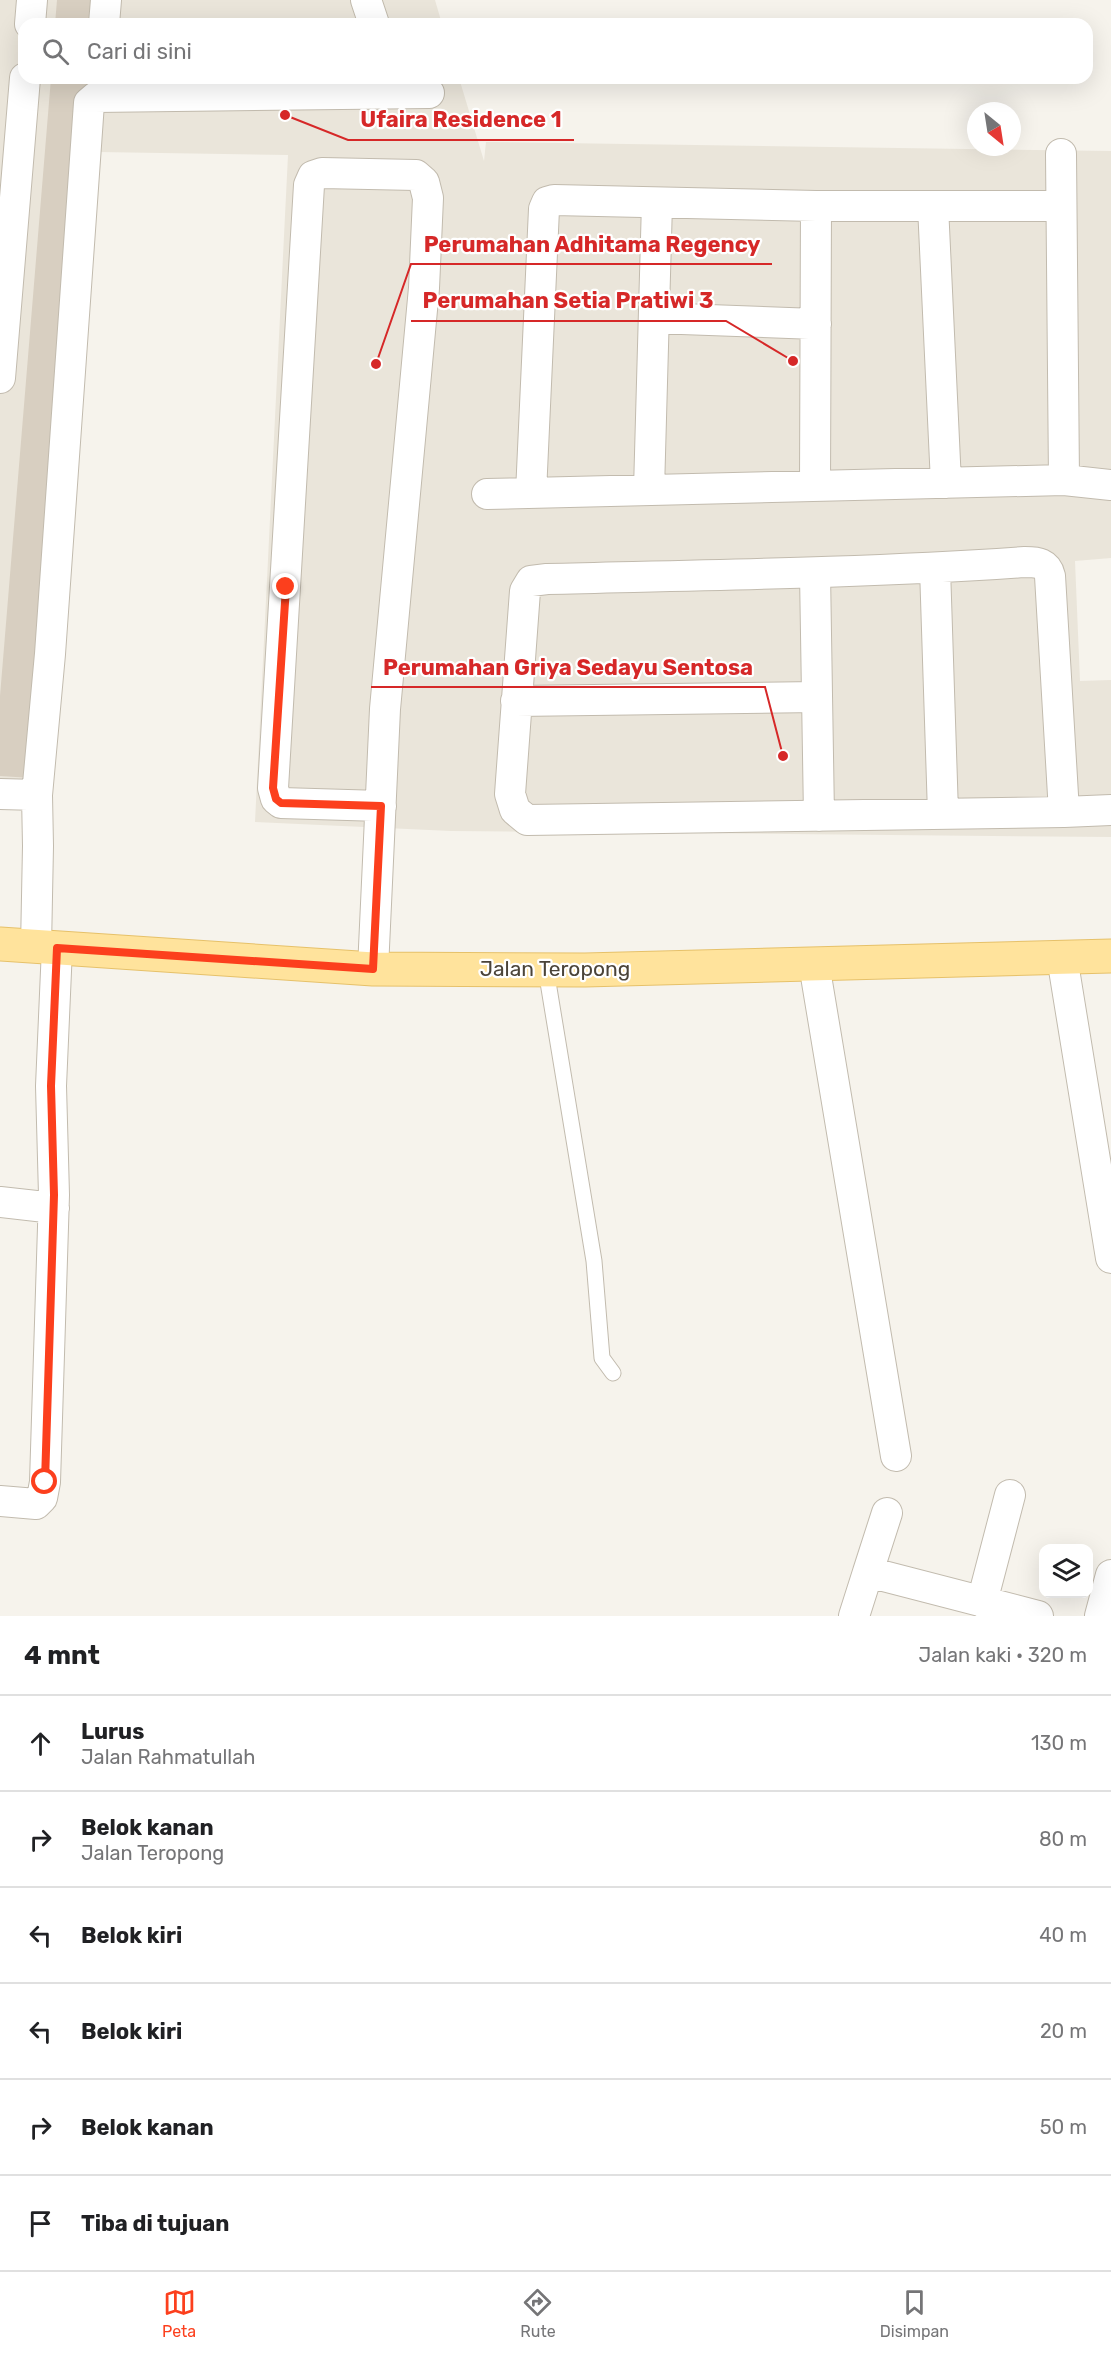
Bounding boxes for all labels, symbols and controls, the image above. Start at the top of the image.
search box [18,18,1093,84]
icon: search [39,35,72,68]
text: Cari di sini [87,38,192,65]
callout: Ufaira Residence 1 [348,100,574,140]
north arrow [967,102,1021,156]
text: Ufaira Residence 1 [360,106,562,133]
callout: Perumahan Adhitama Regency [411,224,772,264]
text: Perumahan Adhitama Regency [424,231,760,258]
callout: Perumahan Setia Pratiwi 3 [411,281,726,321]
text: Perumahan Setia Pratiwi 3 [422,287,714,314]
route end [272,573,298,599]
callout: Perumahan Griya Sedayu Sentosa [371,647,765,687]
text: Perumahan Griya Sedayu Sentosa [383,654,753,681]
street label: Jalan Teropong [480,956,630,981]
route start [31,1468,57,1494]
map controls [1039,1544,1093,1598]
button: layers [1039,1544,1093,1598]
text: 4 mnt [24,1640,100,1671]
text: Jalan kaki · 320 m [919,1643,1087,1667]
text: Lurus [81,1718,144,1745]
icon: ahead [24,1727,57,1760]
text: 130 m [1031,1731,1087,1755]
text: Jalan Rahmatullah [81,1745,255,1769]
text: Belok kanan [81,1814,214,1841]
icon: right [24,1823,57,1856]
text: 80 m [1039,1827,1087,1851]
text: Jalan Teropong [81,1841,224,1865]
icon: left [24,1919,57,1952]
text: Belok kiri [81,1922,182,1949]
text: 40 m [1039,1923,1087,1947]
icon: left [24,2015,57,2048]
text: Belok kiri [81,2018,182,2045]
text: 20 m [1040,2019,1087,2043]
icon: right [24,2111,57,2144]
text: Belok kanan [81,2114,214,2141]
text: 50 m [1040,2115,1087,2139]
icon: arrive [24,2207,57,2240]
text: Tiba di tujuan [81,2210,229,2237]
tab: Peta [162,2286,196,2341]
tab: Rute [520,2286,556,2341]
tab: Disimpan [880,2286,949,2341]

